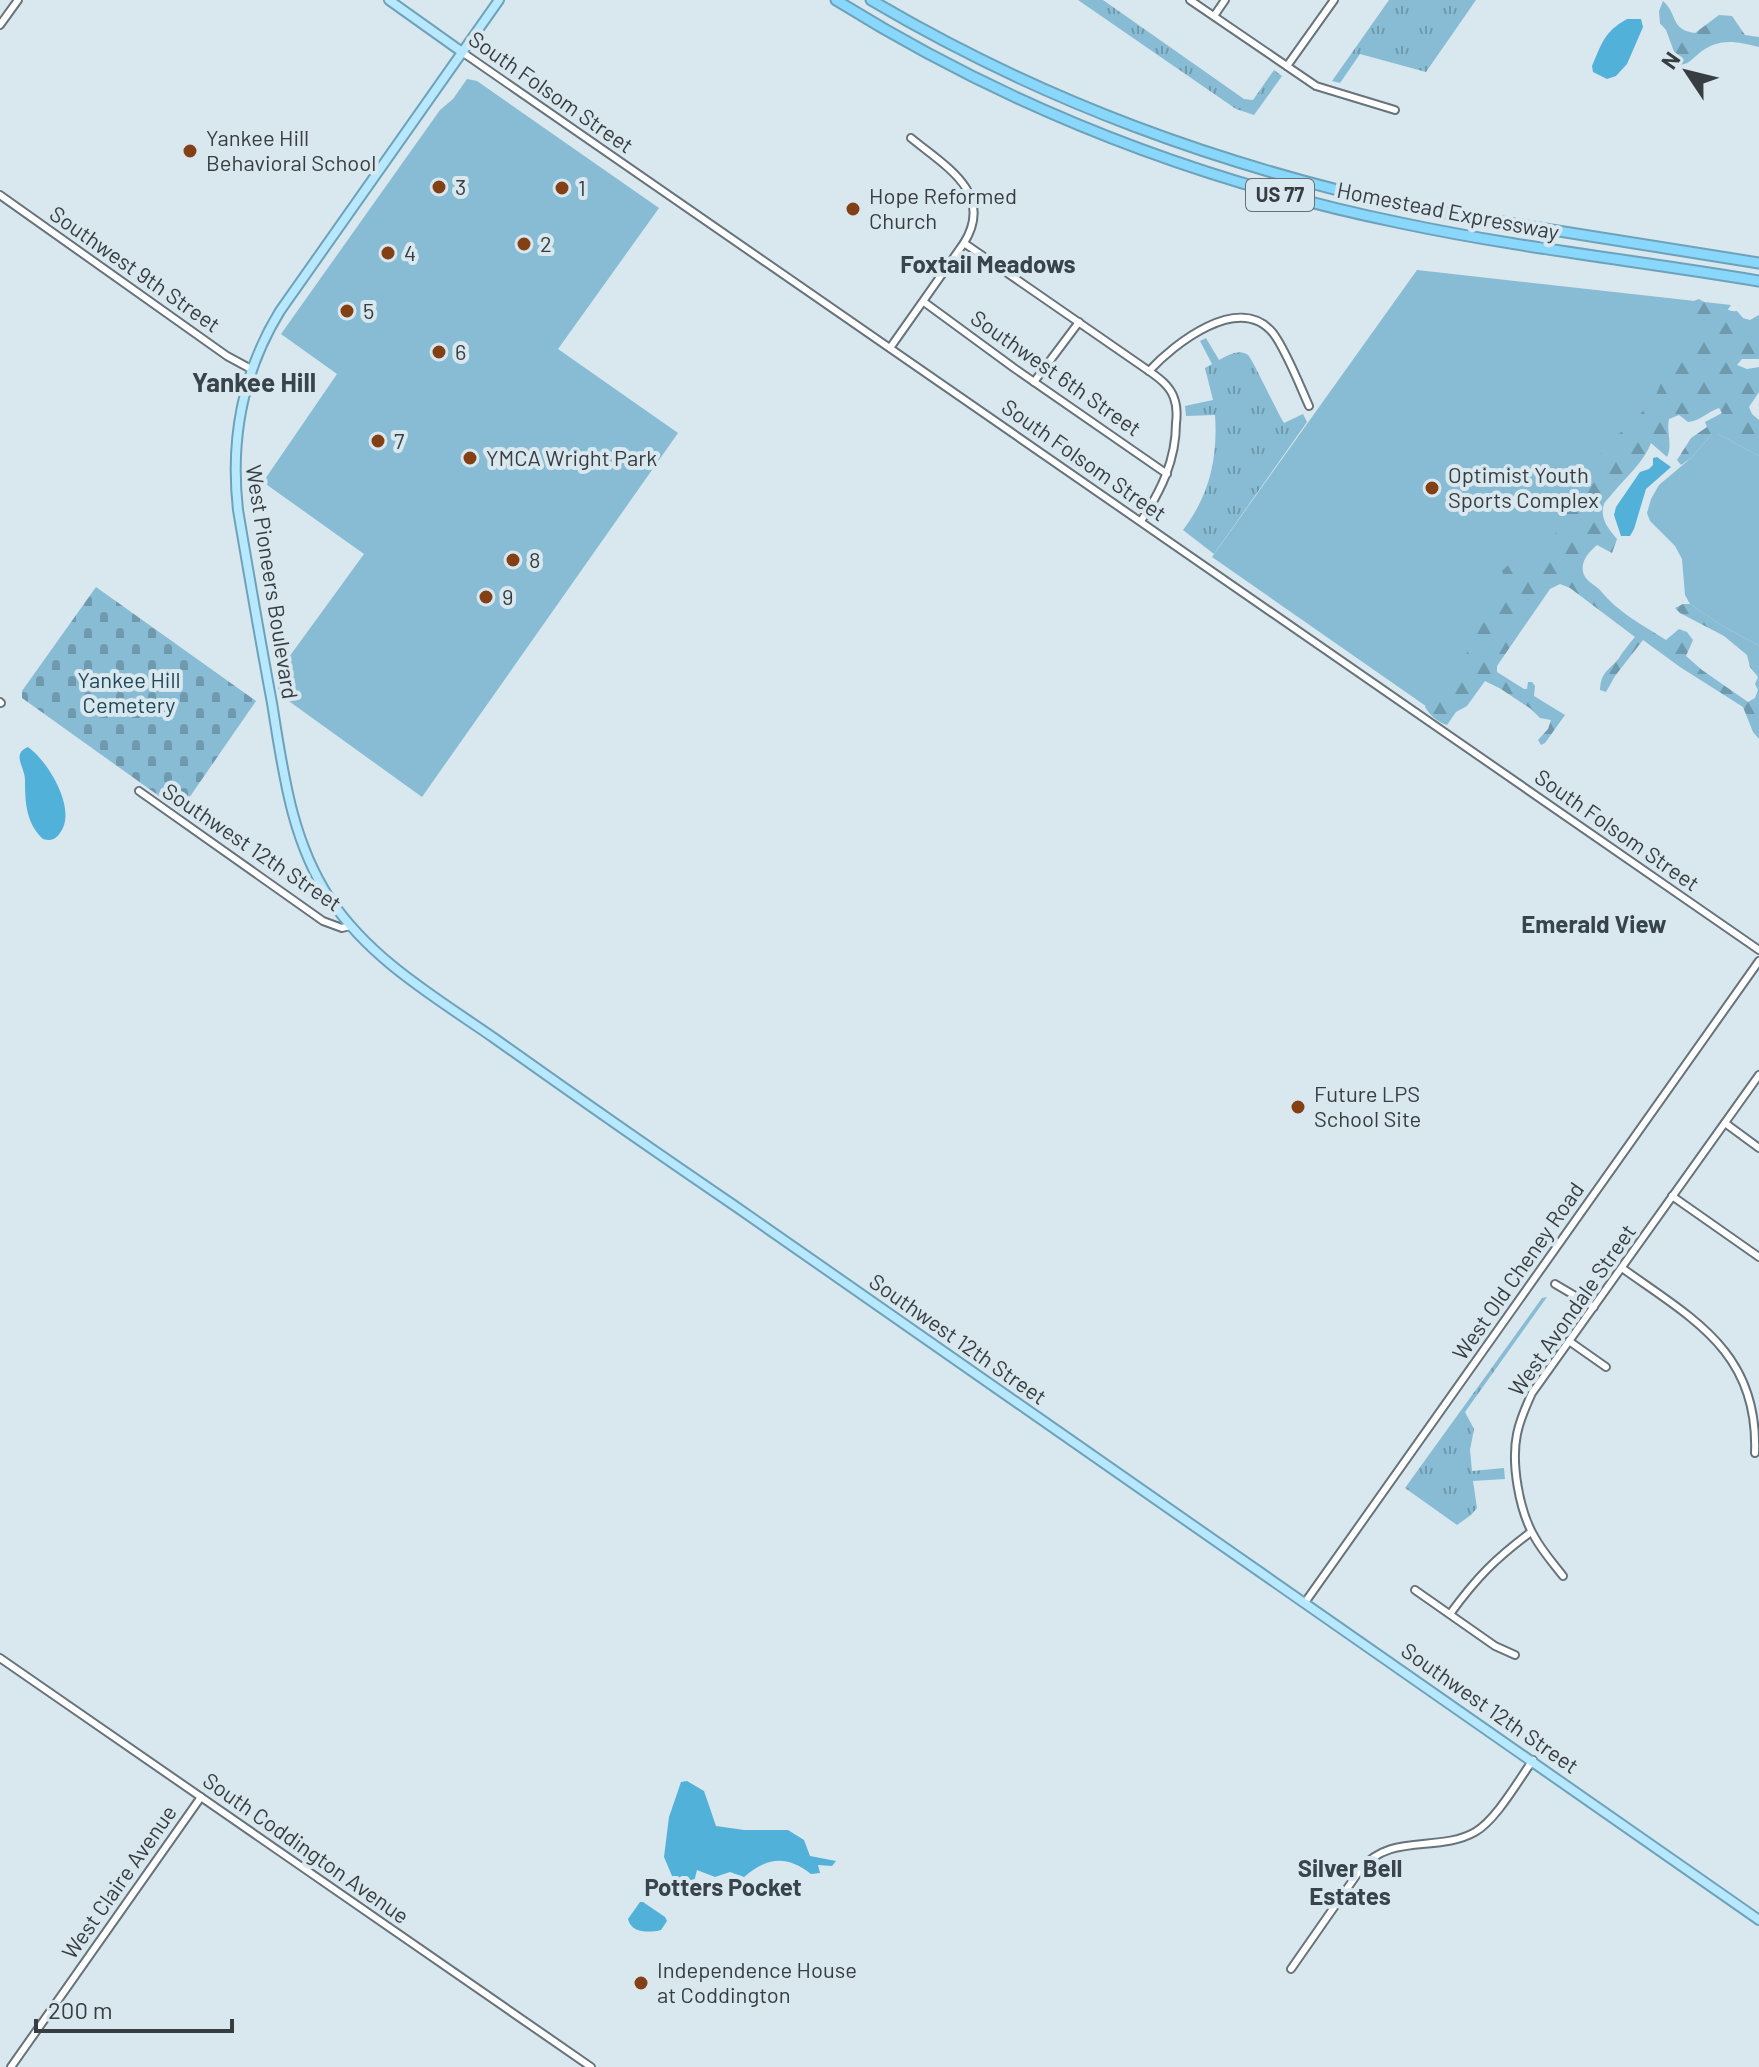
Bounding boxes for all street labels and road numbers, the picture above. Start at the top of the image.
street label: South Folsom Street [464,25,639,158]
street label: Homestead Expressway [1335,176,1562,244]
road number: US 77 [1246,179,1314,211]
street label: Southwest 9th Street [45,200,226,337]
street label: Southwest 6th Street [966,304,1147,441]
street label: South Folsom Street [997,393,1172,526]
street label: West Pioneers Boulevard [242,463,304,701]
street label: South Folsom Street [1530,763,1705,896]
street label: Southwest 12th Street [158,777,347,916]
street label: West Old Cheney Road [1446,1177,1588,1364]
street label: West Avondale Street [1502,1219,1640,1400]
street label: Southwest 12th Street [865,1267,1052,1409]
street label: Southwest 12th Street [1397,1636,1584,1778]
street label: South Coddington Avenue [199,1766,415,1928]
street label: West Claire Avenue [55,1799,181,1963]

